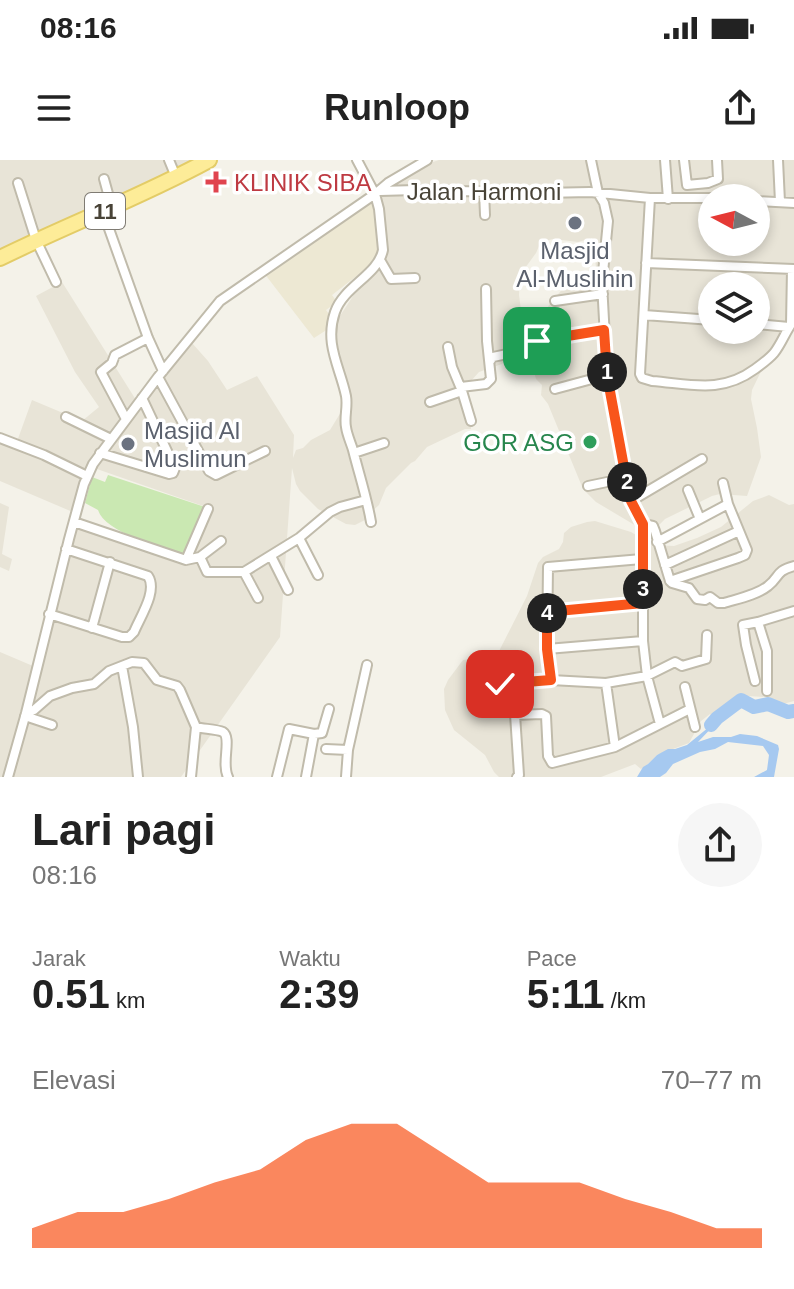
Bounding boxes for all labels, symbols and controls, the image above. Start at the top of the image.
text: 08:16 [40,11,117,44]
icon: menu [32,86,76,130]
icon: share [718,86,762,130]
text: Runloop [324,87,470,128]
place label: KLINIK SIBA [234,169,371,196]
marker: KLINIK SIBA [205,171,227,193]
street label: Jalan Harmoni [407,178,561,205]
north arrow [698,184,770,256]
map controls [698,184,770,344]
road number: 11 [85,193,125,229]
marker: Masjid Al-Muslihin [566,214,584,232]
place label: Masjid Al-Muslihin [516,237,634,292]
button: layers [698,272,770,344]
pin [503,307,571,375]
icon: arrive [515,319,559,363]
pin: 1 [587,352,627,392]
text: 1 [601,359,613,384]
place label: Masjid Al Muslimun [144,417,247,472]
place label: GOR ASG [463,429,574,456]
marker: GOR ASG [581,433,599,451]
marker: Masjid Al Muslimun [119,435,137,453]
pin: 2 [607,462,647,502]
text: 2 [621,469,633,494]
pin: 3 [623,569,663,609]
text: 3 [637,576,649,601]
pin: 4 [527,593,567,633]
text: 4 [541,600,553,625]
pin [466,650,534,718]
icon: check [478,662,522,706]
button: share [678,803,762,887]
text: Lari pagi [32,805,215,854]
text: 08:16 [32,860,97,890]
text: Jarak [32,946,86,971]
text: Waktu [279,946,341,971]
text: Pace [527,946,577,971]
text: 0.51 [32,972,110,1016]
text: 2:39 [279,972,359,1016]
text: 5:11 [527,972,605,1016]
text: km [110,988,145,1013]
text: /km [605,988,646,1013]
text: Elevasi [32,1065,116,1095]
text: 70–77 m [661,1065,762,1095]

